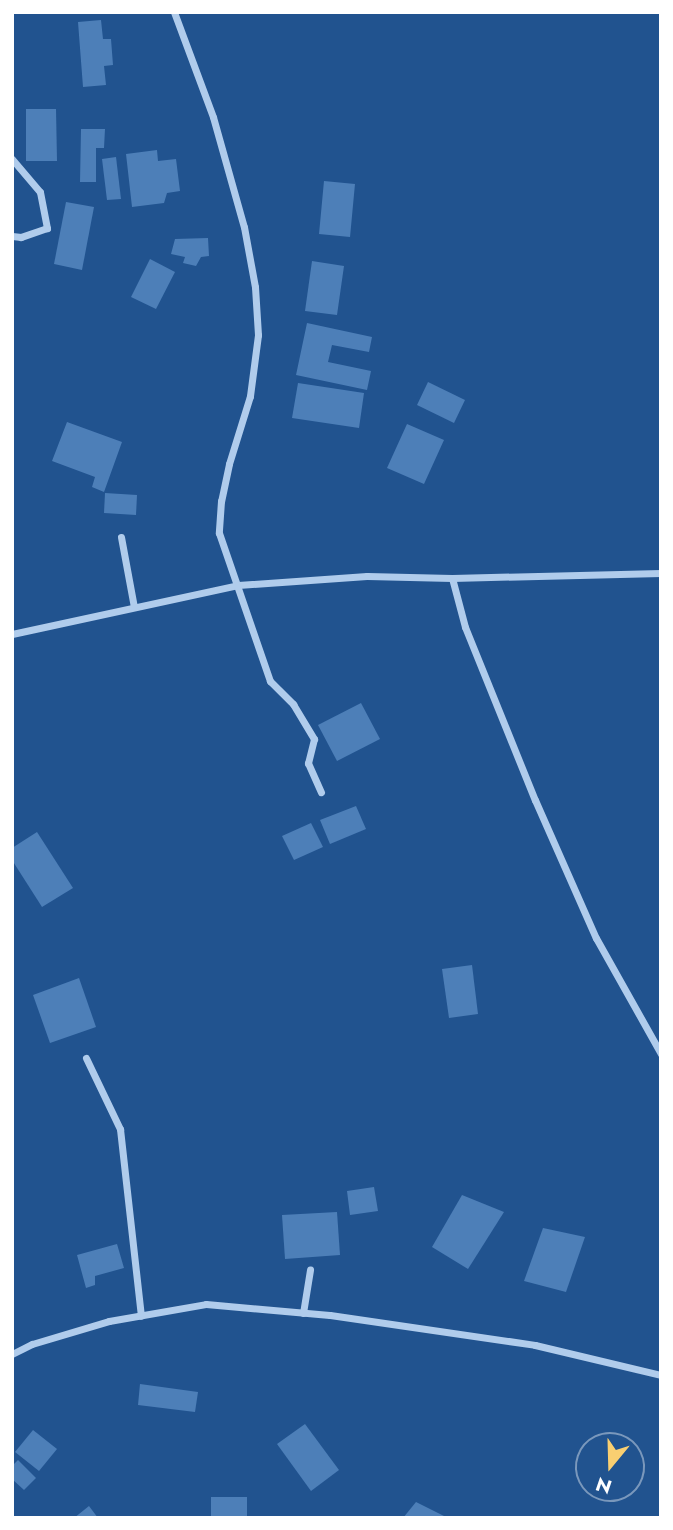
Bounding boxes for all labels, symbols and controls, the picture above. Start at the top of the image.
north arrow [575,1432,645,1502]
text: N [592,1470,615,1501]

